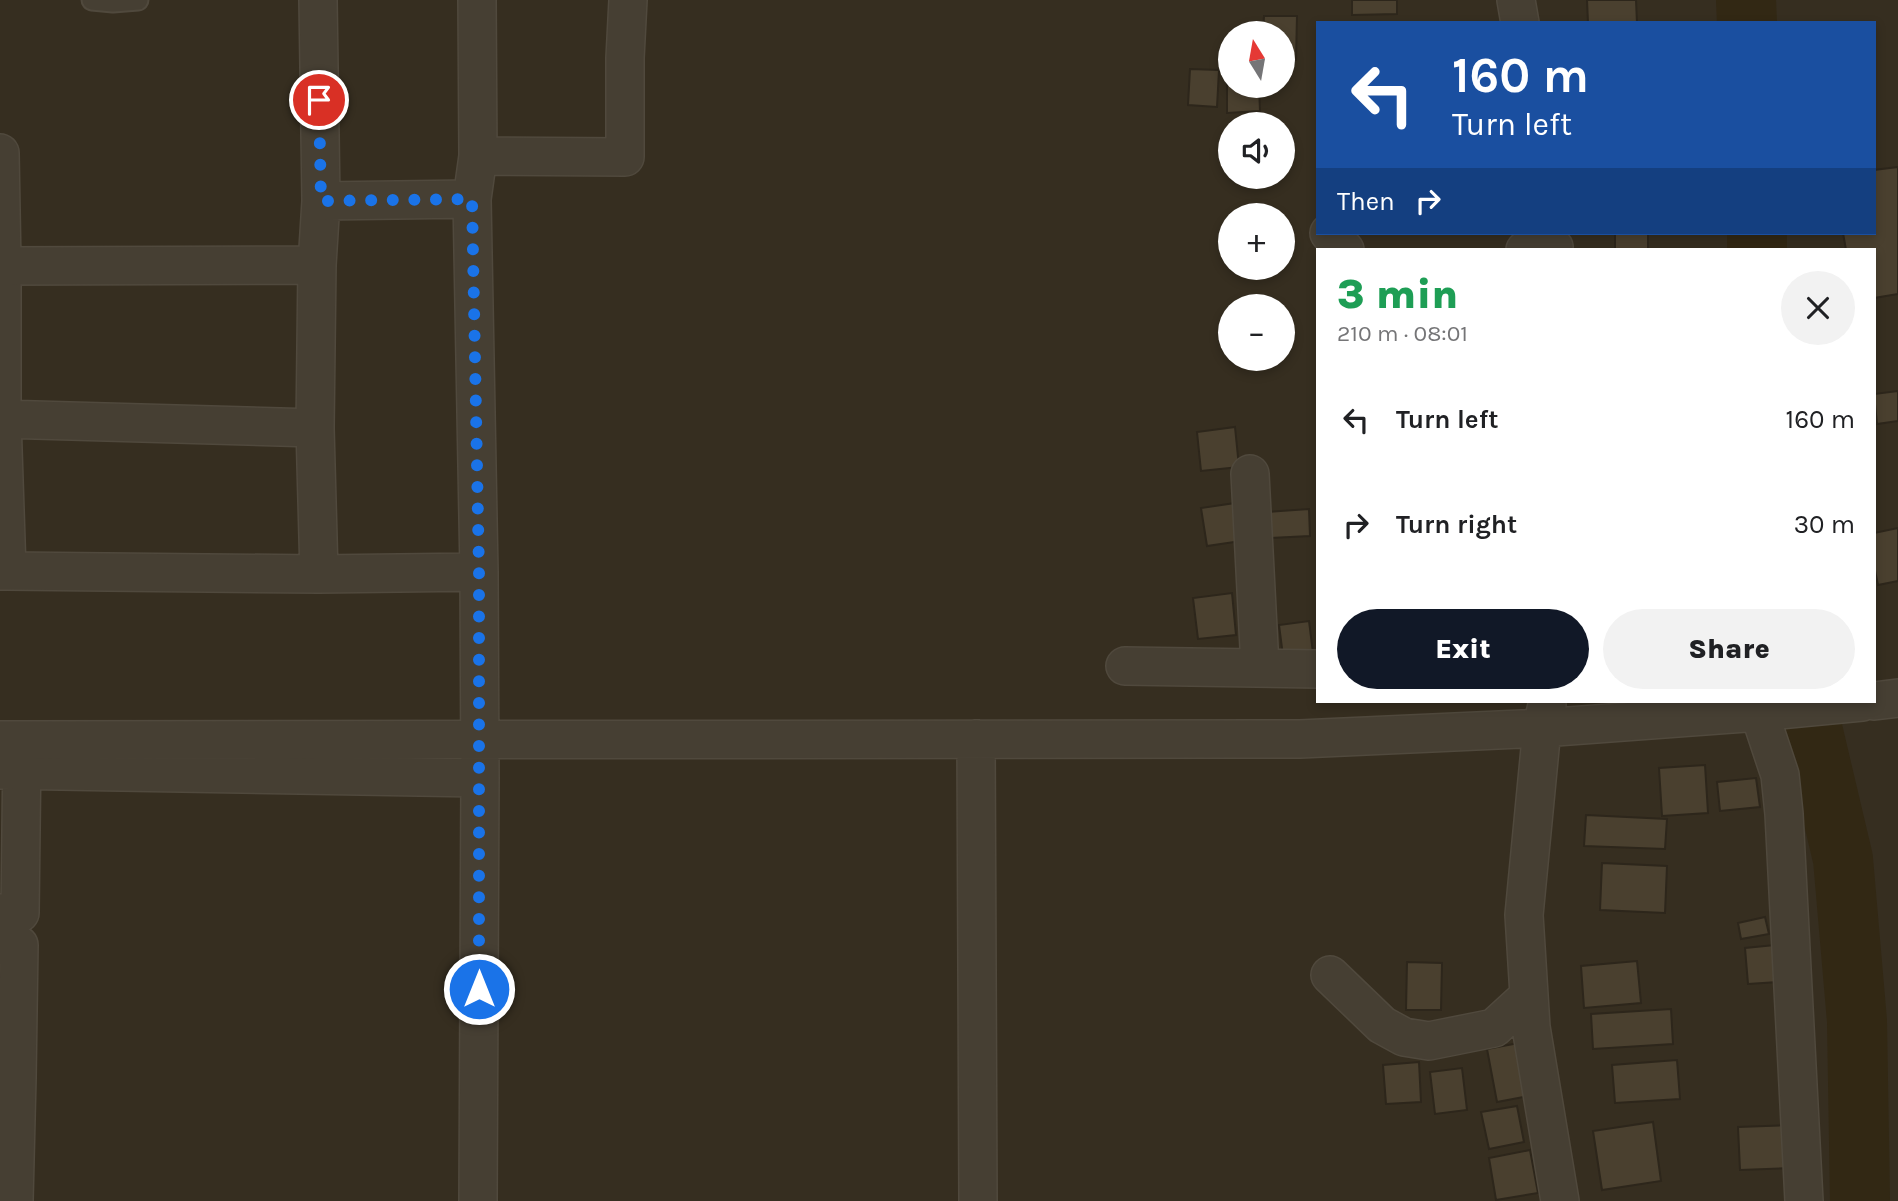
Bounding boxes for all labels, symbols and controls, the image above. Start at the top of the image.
north arrow [1218,21,1295,98]
map controls [1218,21,1295,371]
text: 160 m [1452,47,1589,104]
icon: left [1337,49,1428,140]
pin [289,70,349,130]
icon: arrive [300,81,338,119]
text: Turn left [1452,106,1572,143]
button: sound [1218,112,1295,189]
icon: right [1409,182,1447,220]
text: Then [1337,186,1395,217]
button: + [1218,203,1295,280]
text: 3 min [1337,269,1458,319]
button: close [1781,271,1855,345]
button: − [1218,294,1295,371]
text: 210 m · 08:01 [1337,320,1468,347]
icon: left [1337,401,1375,439]
text: Turn left [1396,404,1498,435]
text: 160 m [1786,404,1855,435]
icon: right [1337,506,1375,544]
text: Turn right [1396,509,1517,540]
text: 30 m [1794,509,1855,540]
button: Exit [1337,609,1589,689]
button: Share [1603,609,1855,689]
position arrow [442,952,516,1026]

